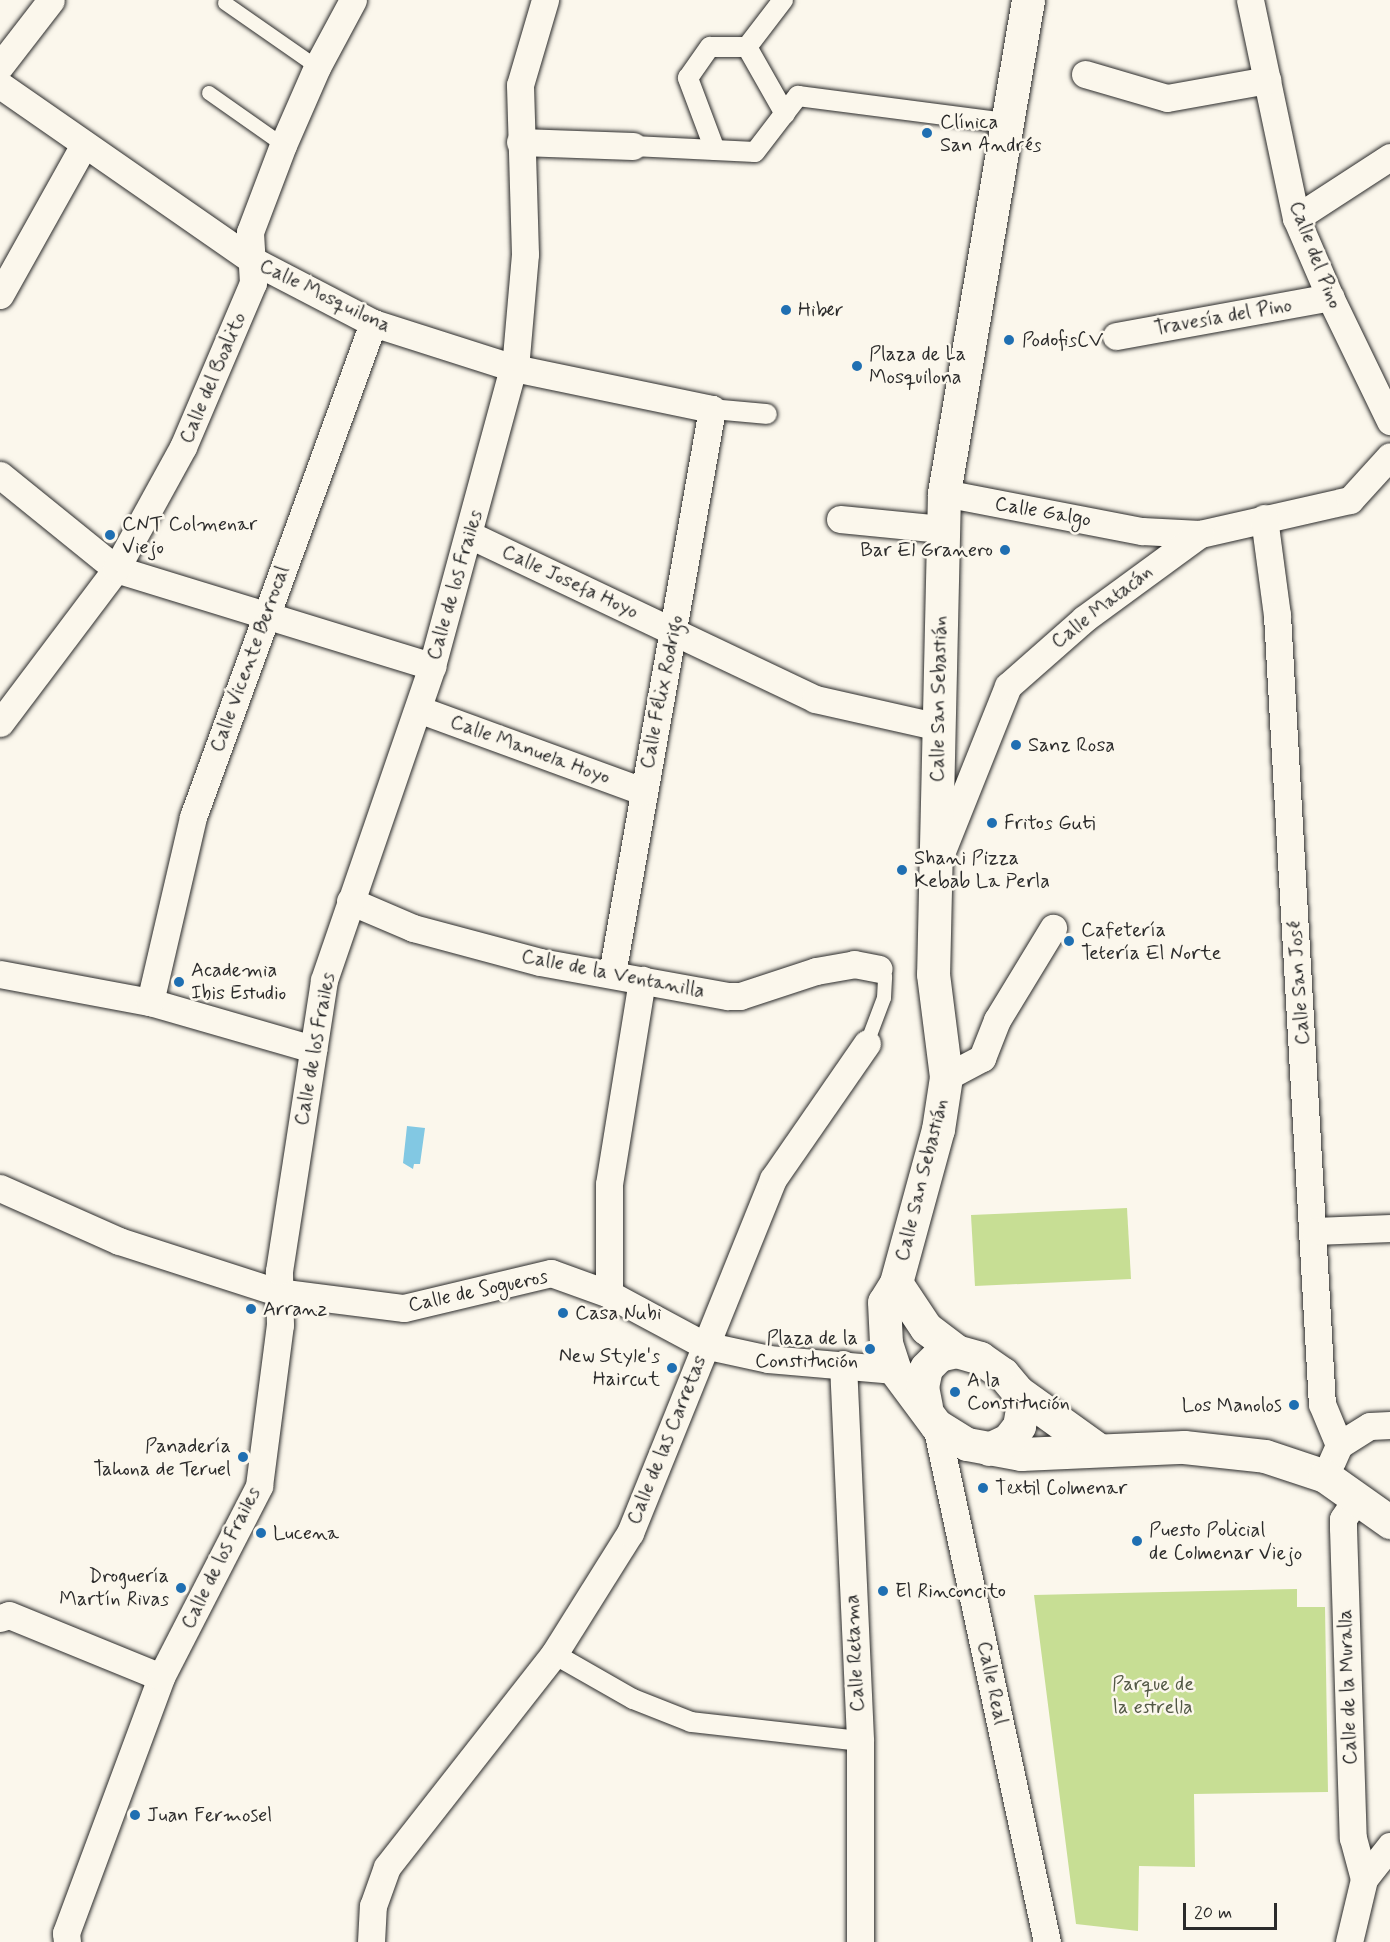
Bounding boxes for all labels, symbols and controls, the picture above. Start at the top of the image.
place label: Clínica San Andrés [940,110,1038,157]
marker: Clínica San Andrés [918,124,936,142]
street label: Calle del Pino [1284,198,1346,312]
street label: Calle Mosquilona [256,254,394,338]
street label: Travesía del Pino [1153,293,1293,341]
place label: Hiber [798,298,843,322]
marker: Hiber [779,303,793,317]
street label: Calle del Boalito [175,309,251,447]
place label: PodofisCV [1022,328,1104,352]
marker: PodofisCV [1000,331,1018,349]
place label: Plaza de La Mosquilona [869,342,968,389]
marker: Plaza de La Mosquilona [850,359,864,373]
street label: Calle Galgo [994,492,1092,532]
street label: Calle de los Frailes [422,506,488,664]
place label: CNT Colmenar Viejo [122,512,257,559]
marker: CNT Colmenar Viejo [103,528,117,542]
place label: Bar El Granero [862,538,993,562]
street label: Calle Josefa Hoyo [497,539,643,625]
marker: Bar El Granero [998,543,1012,557]
street label: Calle Matacán [1047,561,1157,653]
street label: Calle Vicente Berrocal [205,563,295,755]
street label: Calle Félix Rodrigo [635,613,689,771]
street label: Calle San Sebastián [926,615,952,783]
street label: Calle Manuela Hoyo [449,711,611,789]
place label: Sanz Rosa [1028,733,1115,757]
marker: Sanz Rosa [1009,738,1023,752]
place label: Fritos Guti [1004,811,1093,835]
marker: Fritos Guti [985,816,999,830]
place label: Shani Pizza Kebab La Perla [914,846,1046,893]
marker: Shani Pizza Kebab La Perla [895,863,909,877]
place label: Cafetería Tetería El Norte [1081,918,1215,965]
street label: Calle San José [1283,921,1315,1045]
marker: Cafetería Tetería El Norte [1062,934,1076,948]
street label: Calle de la Ventanilla [523,945,703,1003]
place label: Academia Ibis Estudio [191,958,286,1005]
street label: Calle de los Frailes [290,970,340,1128]
marker: Academia Ibis Estudio [172,975,186,989]
street label: Calle San Sebastián [890,1096,954,1264]
street label: Calle de Sogueros [406,1264,550,1318]
place label: Arranz [263,1297,327,1321]
place label: Casa Nubi [575,1301,663,1325]
marker: Arranz [244,1302,258,1316]
marker: Casa Nubi [556,1306,570,1320]
place label: Plaza de la Constitución [755,1326,858,1373]
marker: Plaza de la Constitución [863,1342,877,1356]
place label: New Style's Haircut [563,1344,660,1391]
street label: Calle de las Carretas [621,1349,713,1531]
marker: New Style's Haircut [665,1361,679,1375]
place label: A la Constitución [967,1368,1070,1415]
marker: A la Constitución [948,1385,962,1399]
place label: Los Manolos [1180,1393,1282,1417]
marker: Los Manolos [1287,1398,1301,1412]
place label: Panadería Tahona de Teruel [98,1434,231,1481]
marker: Panadería Tahona de Teruel [236,1450,250,1464]
place label: Textil Colmenar [995,1476,1135,1500]
marker: Textil Colmenar [976,1481,990,1495]
street label: Calle de los Frailes [176,1482,266,1634]
place label: Puesto Policial de Colmenar Viejo [1149,1518,1310,1565]
place label: Lucena [273,1521,339,1545]
marker: Lucena [254,1526,268,1540]
marker: Puesto Policial de Colmenar Viejo [1130,1534,1144,1548]
place label: Droguería Martín Rivas [59,1564,169,1611]
place label: El Rinconcito [895,1579,1002,1603]
marker: Droguería Martín Rivas [174,1581,188,1595]
marker: El Rinconcito [876,1584,890,1598]
street label: Calle Retama [840,1592,870,1714]
street label: Calle de la Muralla [1333,1607,1363,1767]
street label: Calle Real [971,1639,1013,1727]
park label: Parque de la estrella [1112,1673,1194,1720]
place label: Juan Fermosel [147,1803,275,1827]
marker: Juan Fermosel [128,1808,142,1822]
scale bar [1186,1891,1280,1929]
text: 20 m [1194,1901,1232,1925]

